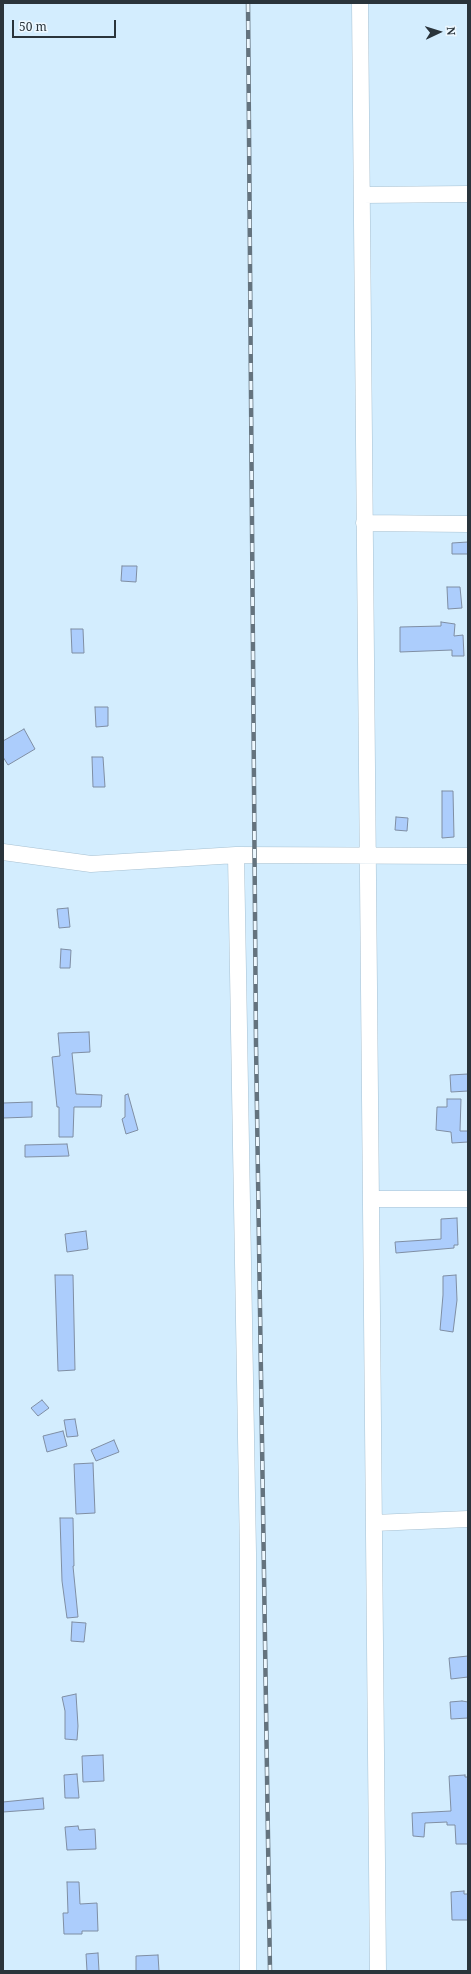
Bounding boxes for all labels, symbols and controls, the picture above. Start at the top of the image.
scale bar [14,12,118,38]
north arrow [419,12,459,52]
text: 50 m [19,18,47,35]
text: N [444,26,459,36]

